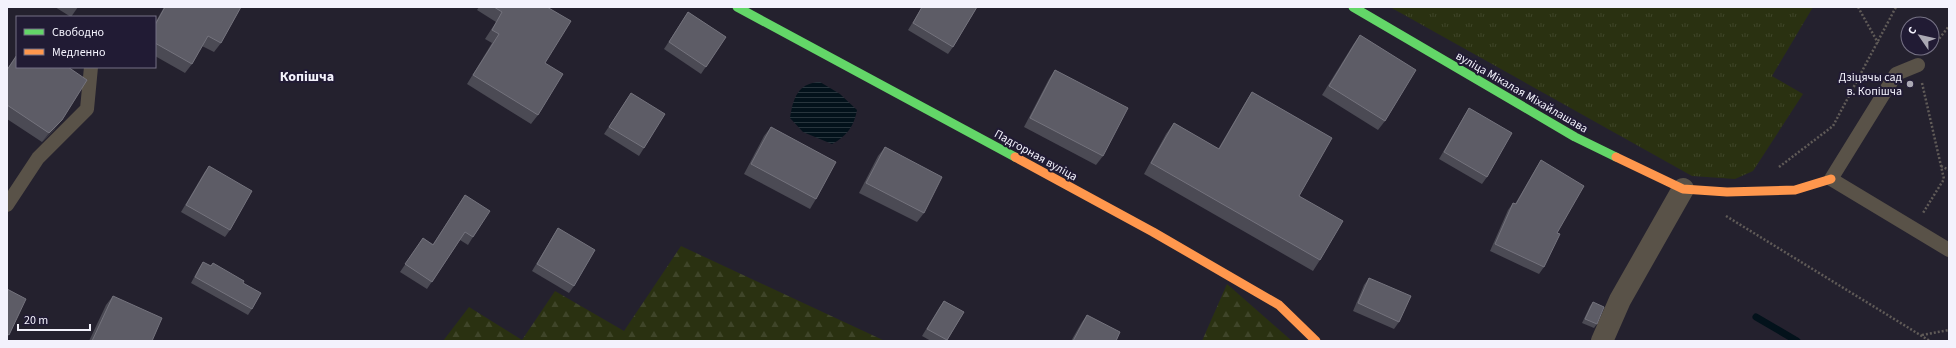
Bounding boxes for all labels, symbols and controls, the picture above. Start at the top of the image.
legend [16,16,156,68]
north arrow [1900,16,1940,56]
text: С [1904,23,1920,38]
text: Свободно [52,24,104,41]
text: Медленно [52,44,106,61]
street label: вуліца Мікалая Міхайлашава [1453,48,1591,137]
district label: Копішча [280,67,334,87]
place label: Дзіцячы сад в. Копішча [1839,69,1903,100]
marker: Дзіцячы сад в. Копішча [1905,79,1915,89]
street label: Падгорная вуліца [991,126,1080,185]
scale bar [18,306,90,332]
text: 20 m [24,312,48,329]

